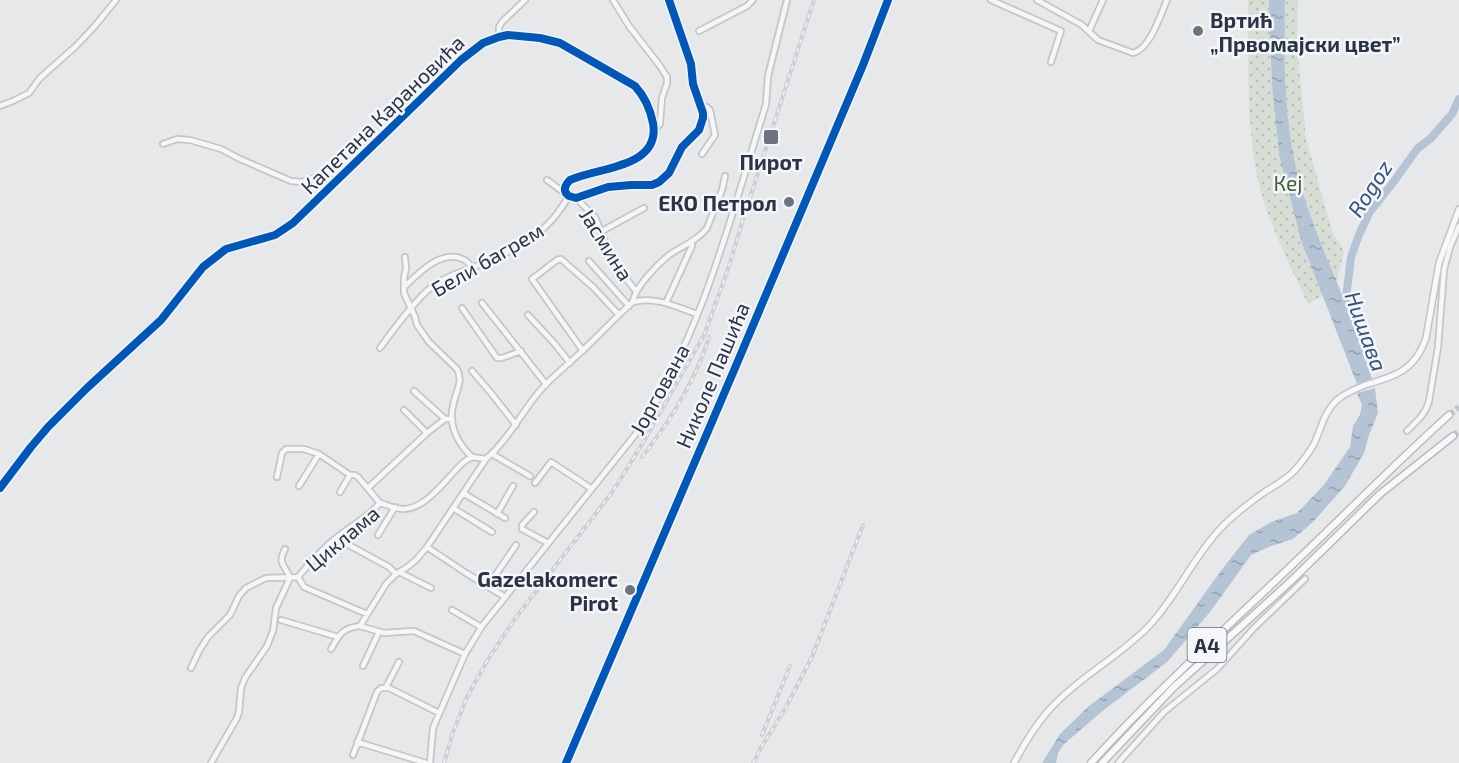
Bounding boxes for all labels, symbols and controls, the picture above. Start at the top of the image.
place label: Вртић „Првомајски цвет” [1210,7,1400,56]
marker: Вртић „Првомајски цвет” [1191,24,1205,38]
street label: Капетана Карановића [295,29,469,199]
marker: Пирот [762,128,780,146]
place label: Пирот [739,149,803,174]
water label: Rogoz [1341,155,1397,221]
park label: Кеј [1273,170,1303,196]
place label: ЕКО Петрол [658,190,777,215]
marker: ЕКО Петрол [782,195,796,209]
street label: Јасмина [575,203,639,285]
street label: Бели багрем [426,217,548,301]
water label: Нишава [1341,287,1393,375]
street label: Николе Пашића [670,298,754,452]
street label: Јоргована [624,339,694,439]
street label: Циклама [300,500,384,576]
place label: Gazelakomerc Pirot [477,566,618,615]
marker: Gazelakomerc Pirot [623,583,637,597]
road number: A4 [1188,628,1226,662]

